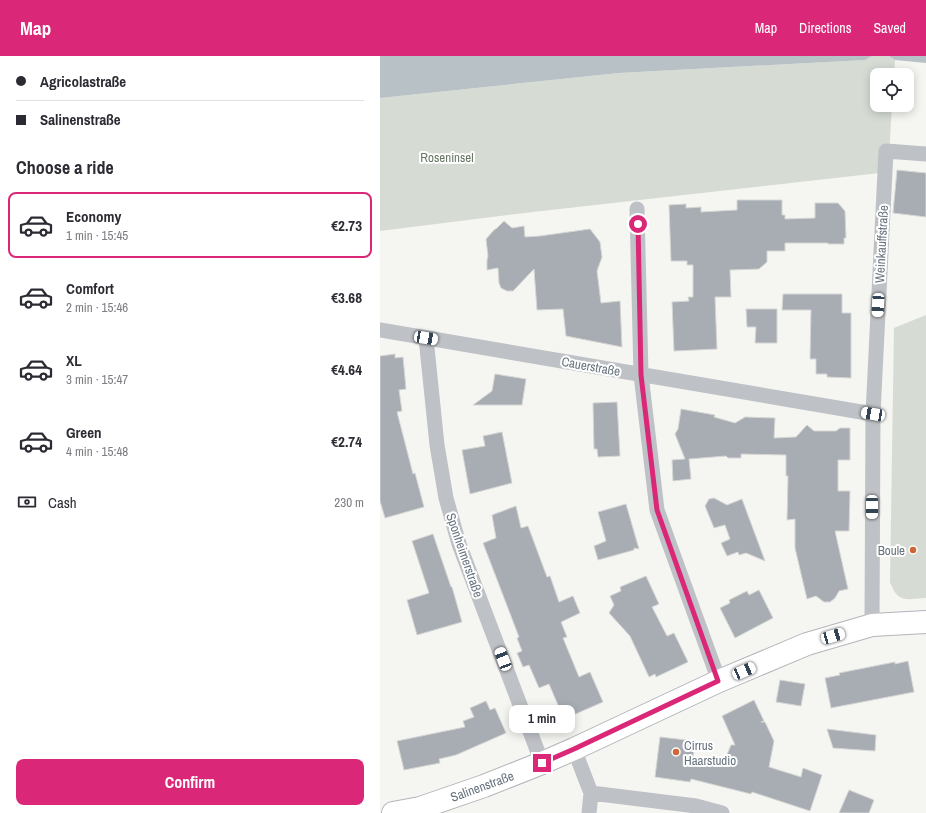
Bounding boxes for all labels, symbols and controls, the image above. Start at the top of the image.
text: Map [20,15,51,41]
text: Map [755,19,777,37]
text: Directions [799,19,851,37]
text: Saved [873,19,906,37]
map controls [870,68,914,112]
button: locate [870,68,914,112]
text: Agricolastraße [40,71,126,92]
text: Salinenstraße [40,109,121,130]
park label: Roseninsel [420,149,474,166]
text: Choose a ride [16,155,114,180]
street label: Weinkauffstraße [871,205,892,283]
text: Economy [66,206,121,227]
icon: car [18,207,54,243]
text: €2.73 [331,215,362,236]
route start [629,215,647,233]
text: 1 min · 15:45 [66,227,128,244]
text: Comfort [66,278,114,299]
icon: car [18,279,54,315]
text: €3.68 [331,287,362,308]
car [871,293,885,317]
text: 2 min · 15:46 [66,299,128,316]
car [413,330,439,346]
text: XL [66,350,82,371]
icon: car [18,351,54,387]
street label: Cauerstraße [560,353,622,380]
text: €4.64 [331,359,362,380]
text: 3 min · 15:47 [66,371,128,388]
car [860,406,886,422]
text: Green [66,422,102,443]
icon: car [18,423,54,459]
text: €2.74 [331,431,362,452]
text: 4 min · 15:48 [66,443,128,460]
icon: cash [16,491,38,513]
text: Cash [48,492,77,513]
text: 230 m [334,494,364,511]
car [866,495,878,519]
street label: Sponheimerstraße [442,511,487,600]
place label: Boule [878,542,905,559]
marker: Boule [908,545,918,555]
car [820,627,846,645]
car [493,646,513,672]
car [731,661,757,681]
callout: 1 min [509,705,575,733]
text: 1 min [528,710,556,727]
place label: Cirrus Haarstudio [684,737,736,769]
marker: Cirrus Haarstudio [671,747,681,757]
route end [533,754,551,772]
button: Confirm [16,759,364,805]
street label: Salinenstraße [448,767,516,806]

